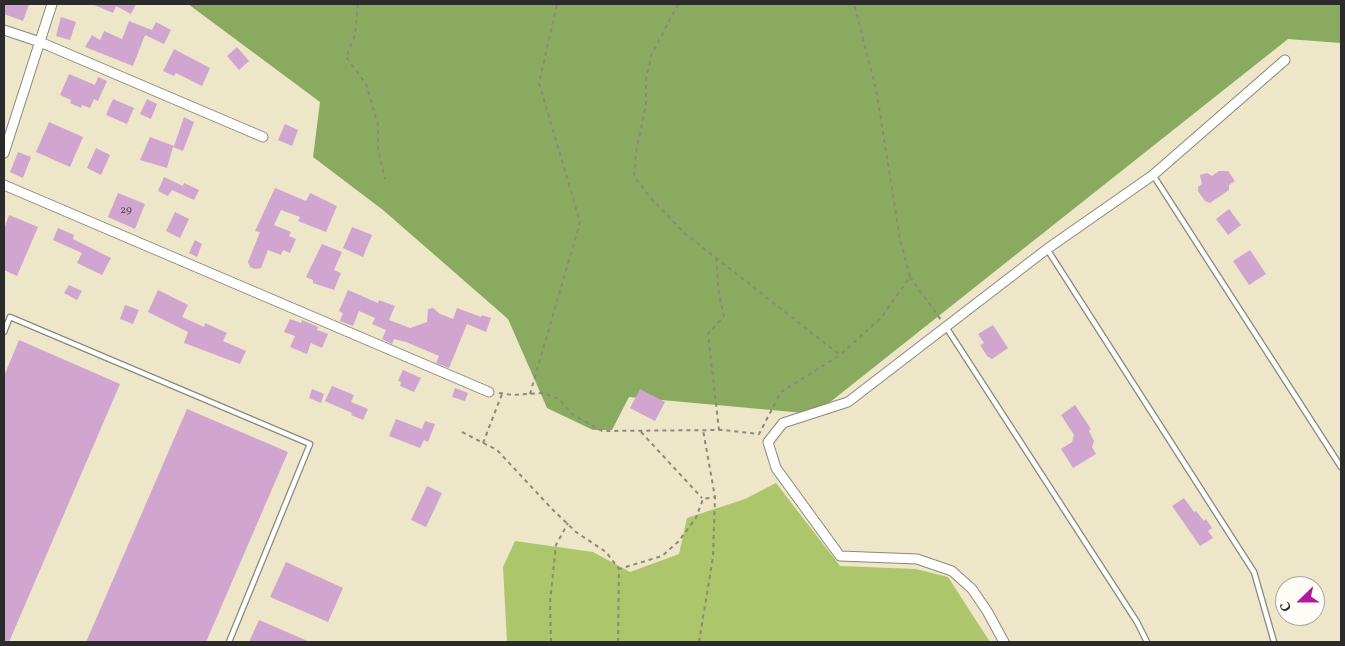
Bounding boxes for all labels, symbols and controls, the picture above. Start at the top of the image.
house number: 29 [120,204,132,218]
north arrow [1275,576,1325,626]
text: С [1276,599,1297,614]

